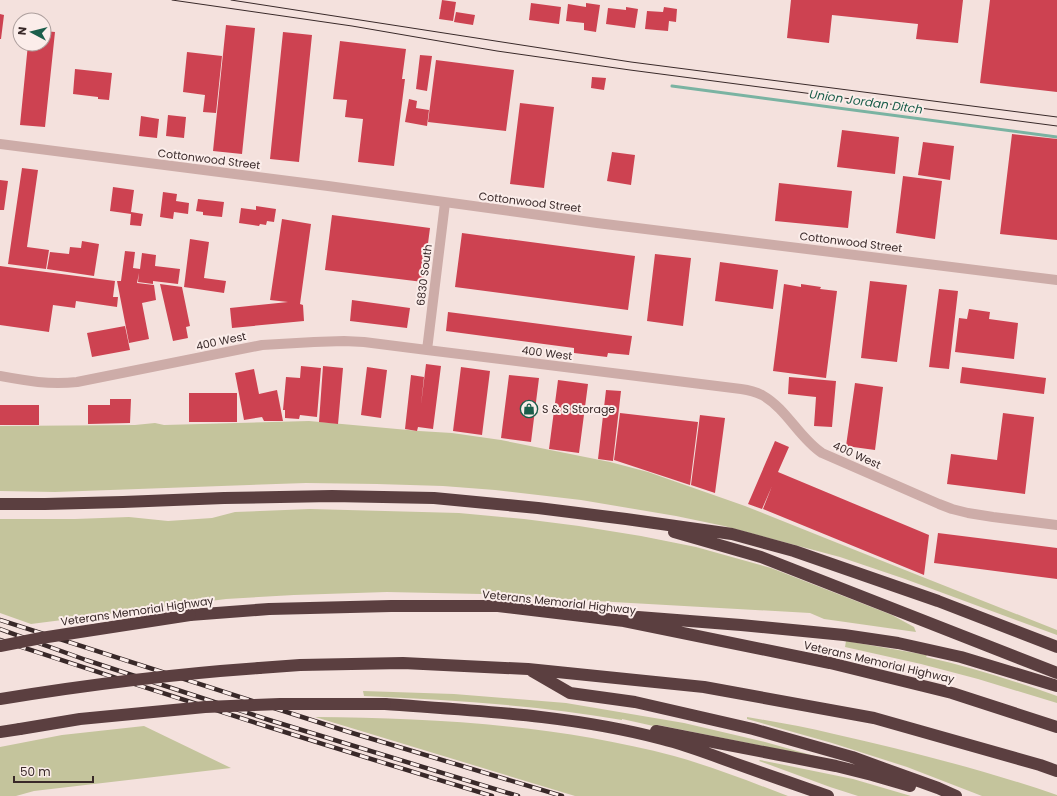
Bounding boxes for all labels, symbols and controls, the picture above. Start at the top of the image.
north arrow [12,12,52,52]
text: N [14,26,31,36]
water label: Union Jordan Ditch [808,85,924,118]
street label: Cottonwood Street [157,145,261,173]
street label: Cottonwood Street [478,188,582,216]
street label: Cottonwood Street [799,228,903,256]
street label: 6830 South [412,243,436,307]
street label: 400 West [194,328,248,354]
street label: 400 West [521,342,573,364]
shop icon: S & S Storage [519,399,539,419]
place label: S & S Storage [542,401,615,417]
street label: 400 West [830,437,884,473]
street label: Veterans Memorial Highway [481,586,637,618]
street label: Veterans Memorial Highway [59,592,215,630]
street label: Veterans Memorial Highway [802,637,957,687]
scale bar [14,758,93,784]
text: 50 m [20,763,51,780]

